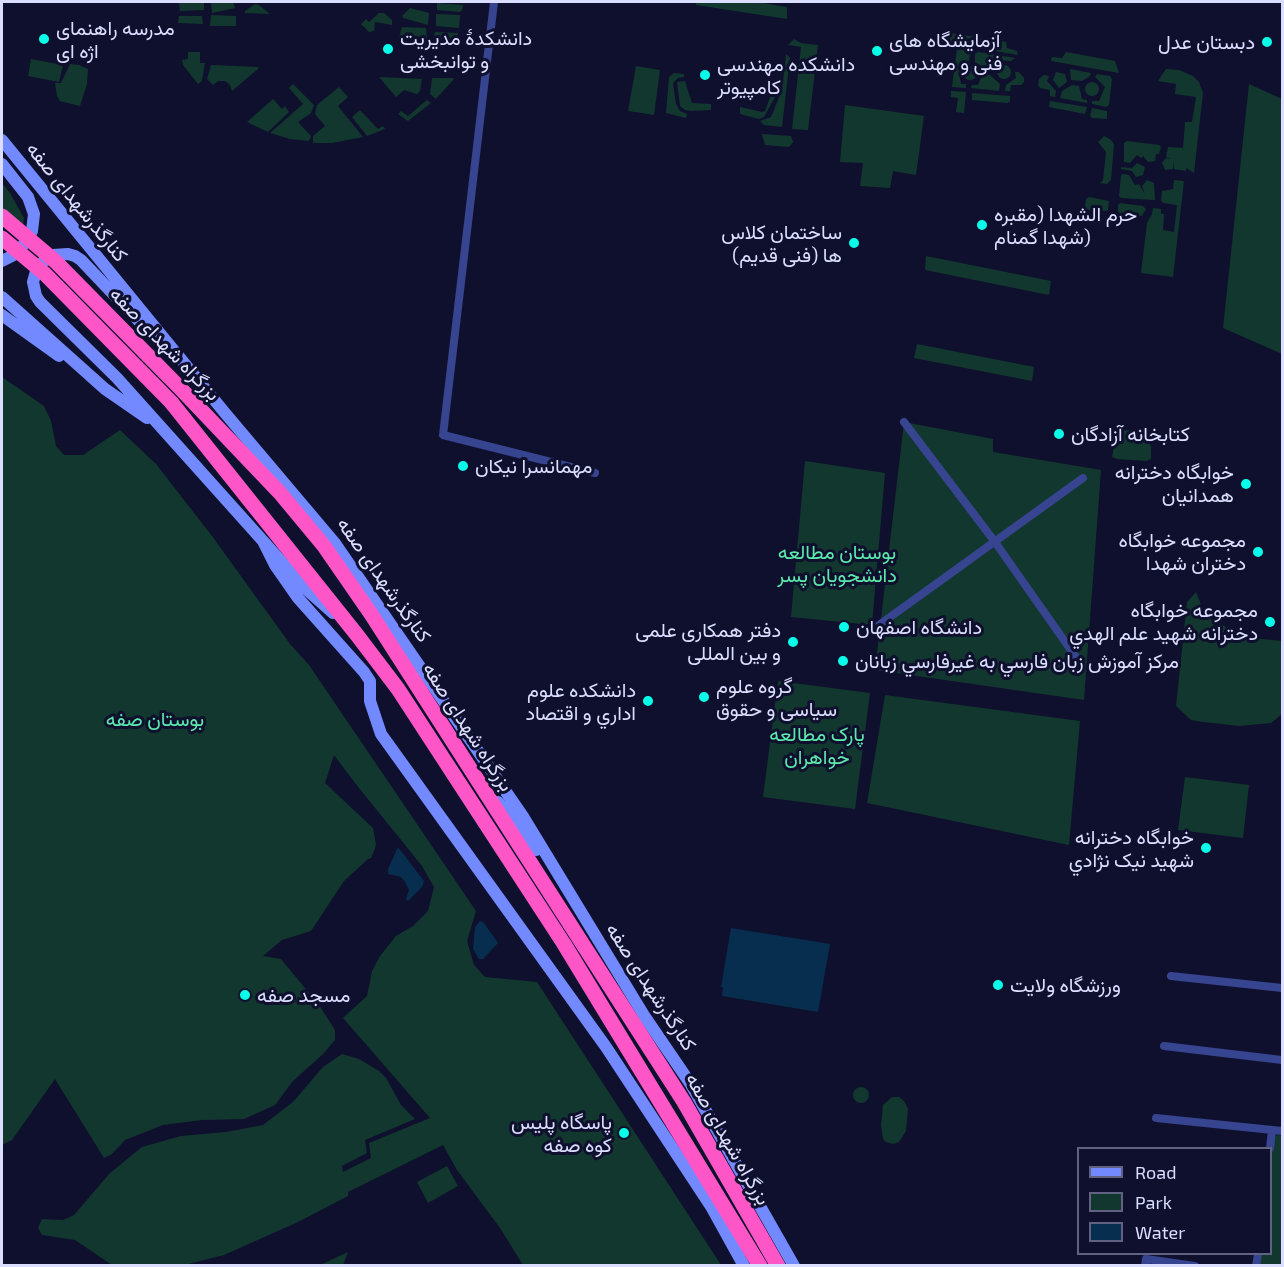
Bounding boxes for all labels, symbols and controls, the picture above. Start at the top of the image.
place label: مدرسه راهنمای اژه ای [56,16,175,63]
place label: دانشکدهٔ مدیریت و توانبخشی [400,26,532,73]
place label: آزمایشگاه های فنی و مهندسی [889,28,1002,75]
place label: دبستان عدل [1158,30,1255,54]
marker: مدرسه راهنمای اژه ای [37,32,51,46]
marker: دبستان عدل [1260,35,1274,49]
marker: دانشکدهٔ مدیریت و توانبخشی [381,42,395,56]
marker: آزمایشگاه های فنی و مهندسی [870,44,884,58]
place label: دانشکده مهندسی کامپیوتر [717,52,855,99]
marker: دانشکده مهندسی کامپیوتر [698,68,712,82]
street label: کنارگذرشهدای صفه [21,137,133,267]
place label: حرم الشهدا (مقبره شهدا گمنام) [994,202,1137,249]
marker: حرم الشهدا (مقبره شهدا گمنام) [975,218,989,232]
place label: ساختمان کلاس ها (فنی قدیم) [721,220,842,267]
marker: ساختمان کلاس ها (فنی قدیم) [847,236,861,250]
street label: بزرگراه شهدای صفه [105,282,225,406]
place label: کتابخانه آزادگان [1071,422,1190,446]
marker: کتابخانه آزادگان [1052,427,1066,441]
place label: مهمانسرا نیکان [475,454,592,478]
marker: مهمانسرا نیکان [456,459,470,473]
place label: خوابگاه دخترانه همدانیان [1115,460,1234,507]
marker: خوابگاه دخترانه همدانیان [1239,477,1253,491]
street label: کنارگذرشهدای صفه [332,513,436,647]
place label: مجموعه خوابگاه دختران شهدا [1118,528,1246,575]
park label: بوستان مطالعه دانشجویان پسر [777,540,897,587]
marker: مجموعه خوابگاه دختران شهدا [1251,545,1265,559]
place label: مجموعه خوابگاه دخترانه شهيد علم الهدي [1069,598,1258,645]
place label: دانشگاه اصفهان [856,615,982,639]
marker: مجموعه خوابگاه دخترانه شهيد علم الهدي [1263,615,1277,629]
place label: دفتر همکاری علمی و بین المللی [635,618,781,665]
marker: دانشگاه اصفهان [837,620,851,634]
marker: دفتر همکاری علمی و بین المللی [786,635,800,649]
place label: مرکز آموزش زبان فارسي به غيرفارسي زبانان [855,649,1179,673]
marker: مرکز آموزش زبان فارسي به غيرفارسي زبانان [836,654,850,668]
street label: بزرگراه شهدای صفه [417,658,519,796]
place label: گروه علوم سیاسی و حقوق [716,674,837,721]
place label: دانشکده علوم اداري و اقتصاد [525,678,636,725]
marker: گروه علوم سیاسی و حقوق [697,690,711,704]
marker: دانشکده علوم اداري و اقتصاد [641,694,655,708]
park label: بوستان صفه [106,707,204,731]
park label: پارک مطالعه خواهران [769,722,865,769]
place label: خوابگاه دخترانه شهيد نيک نژادي [1069,825,1194,872]
marker: خوابگاه دخترانه شهيد نيک نژادي [1199,841,1213,855]
street label: کنارگذرشهدای صفه [601,919,701,1055]
place label: ورزشگاه ولایت [1010,973,1121,997]
marker: ورزشگاه ولایت [991,978,1005,992]
place label: مسجد صفه [257,983,350,1007]
marker: مسجد صفه [238,988,252,1002]
street label: بزرگراه شهدای صفه [680,1069,776,1209]
place label: پاسگاه پلیس کوه صفه [511,1110,612,1157]
marker: پاسگاه پلیس کوه صفه [617,1126,631,1140]
legend [1077,1147,1272,1255]
text: Road [1135,1161,1176,1183]
text: Park [1135,1191,1172,1213]
text: Water [1135,1221,1185,1243]

